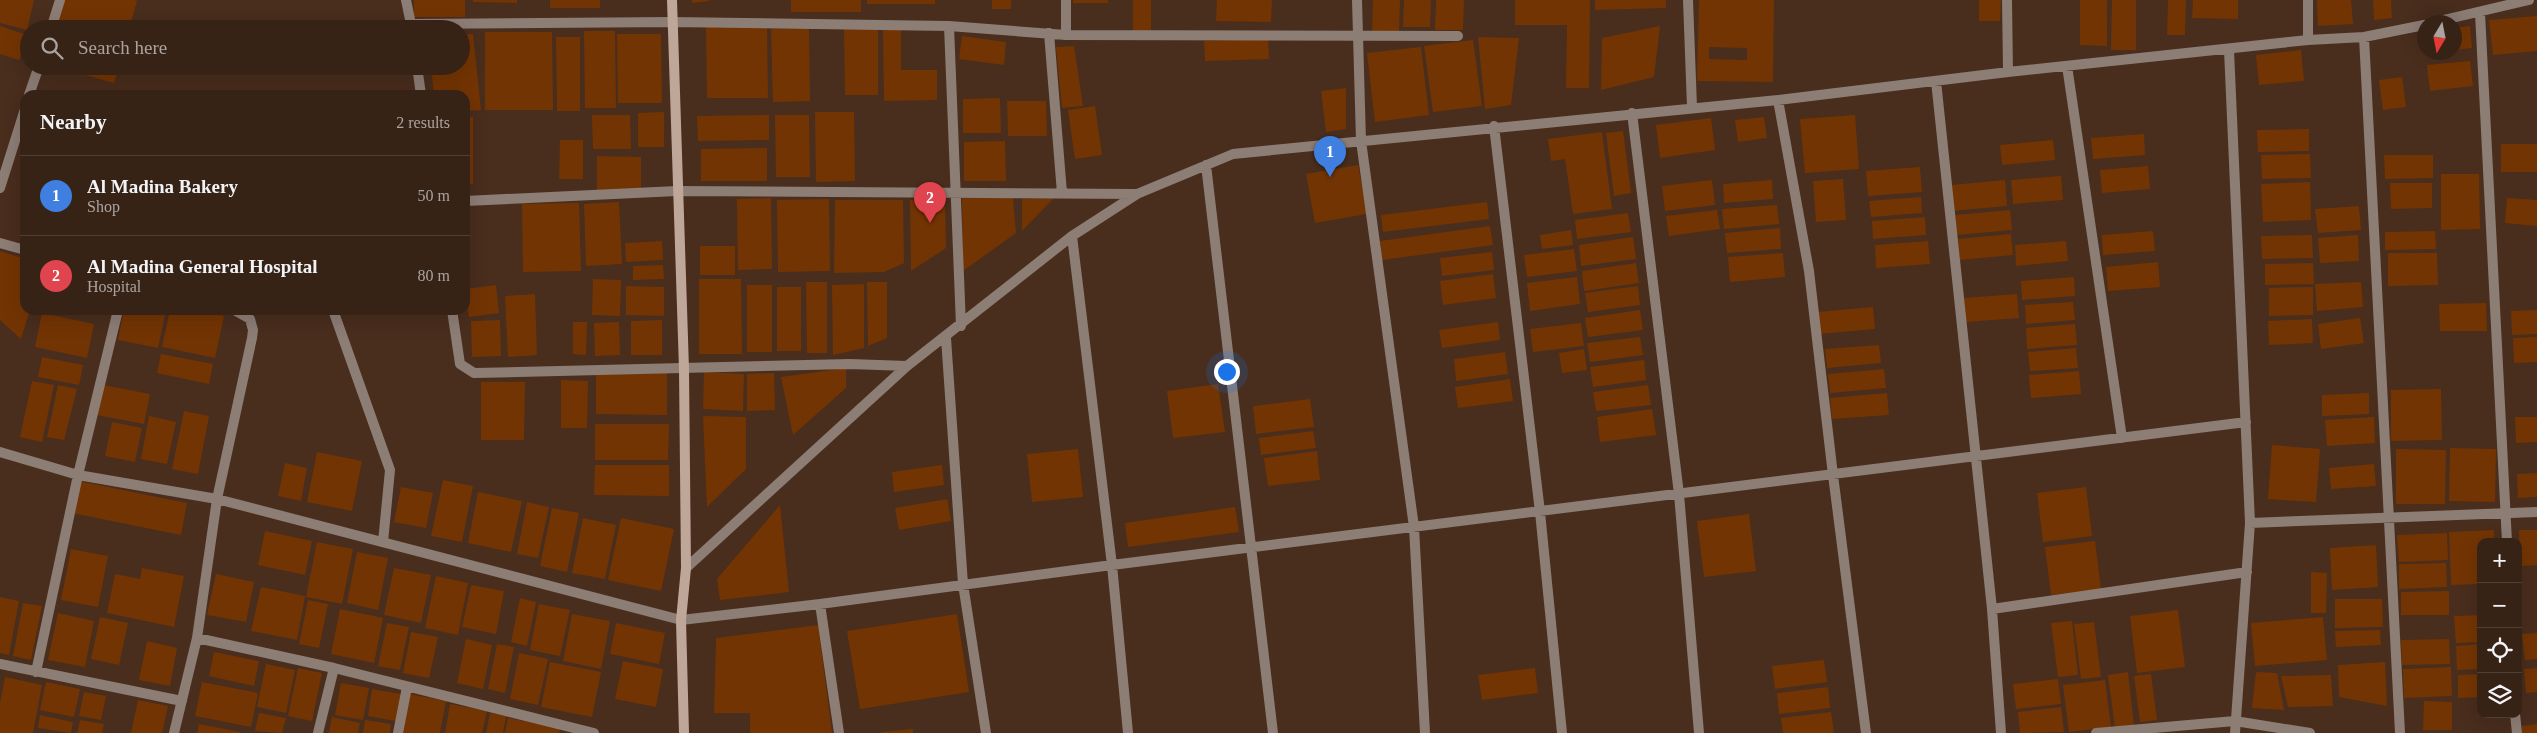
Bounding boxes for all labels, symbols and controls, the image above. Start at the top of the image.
north arrow [2417,15,2462,60]
search box [20,20,470,75]
icon: search [38,34,66,62]
text: Search here [78,37,167,58]
text: Nearby [40,110,107,134]
text: 2 results [396,114,450,131]
pin: 1 [1314,136,1346,177]
text: Al Madina Bakery [87,176,238,197]
pin: 2 [914,182,946,223]
text: 1 [52,187,60,204]
text: 50 m [418,187,450,204]
text: Shop [87,198,120,215]
text: Al Madina General Hospital [87,256,318,277]
text: 2 [52,267,60,284]
text: 80 m [418,267,450,284]
text: Hospital [87,278,141,295]
your location [1214,359,1240,385]
map controls [2477,538,2522,718]
button: + [2477,538,2522,583]
button: − [2477,583,2522,628]
button: locate [2477,628,2522,673]
button: layers [2477,673,2522,718]

